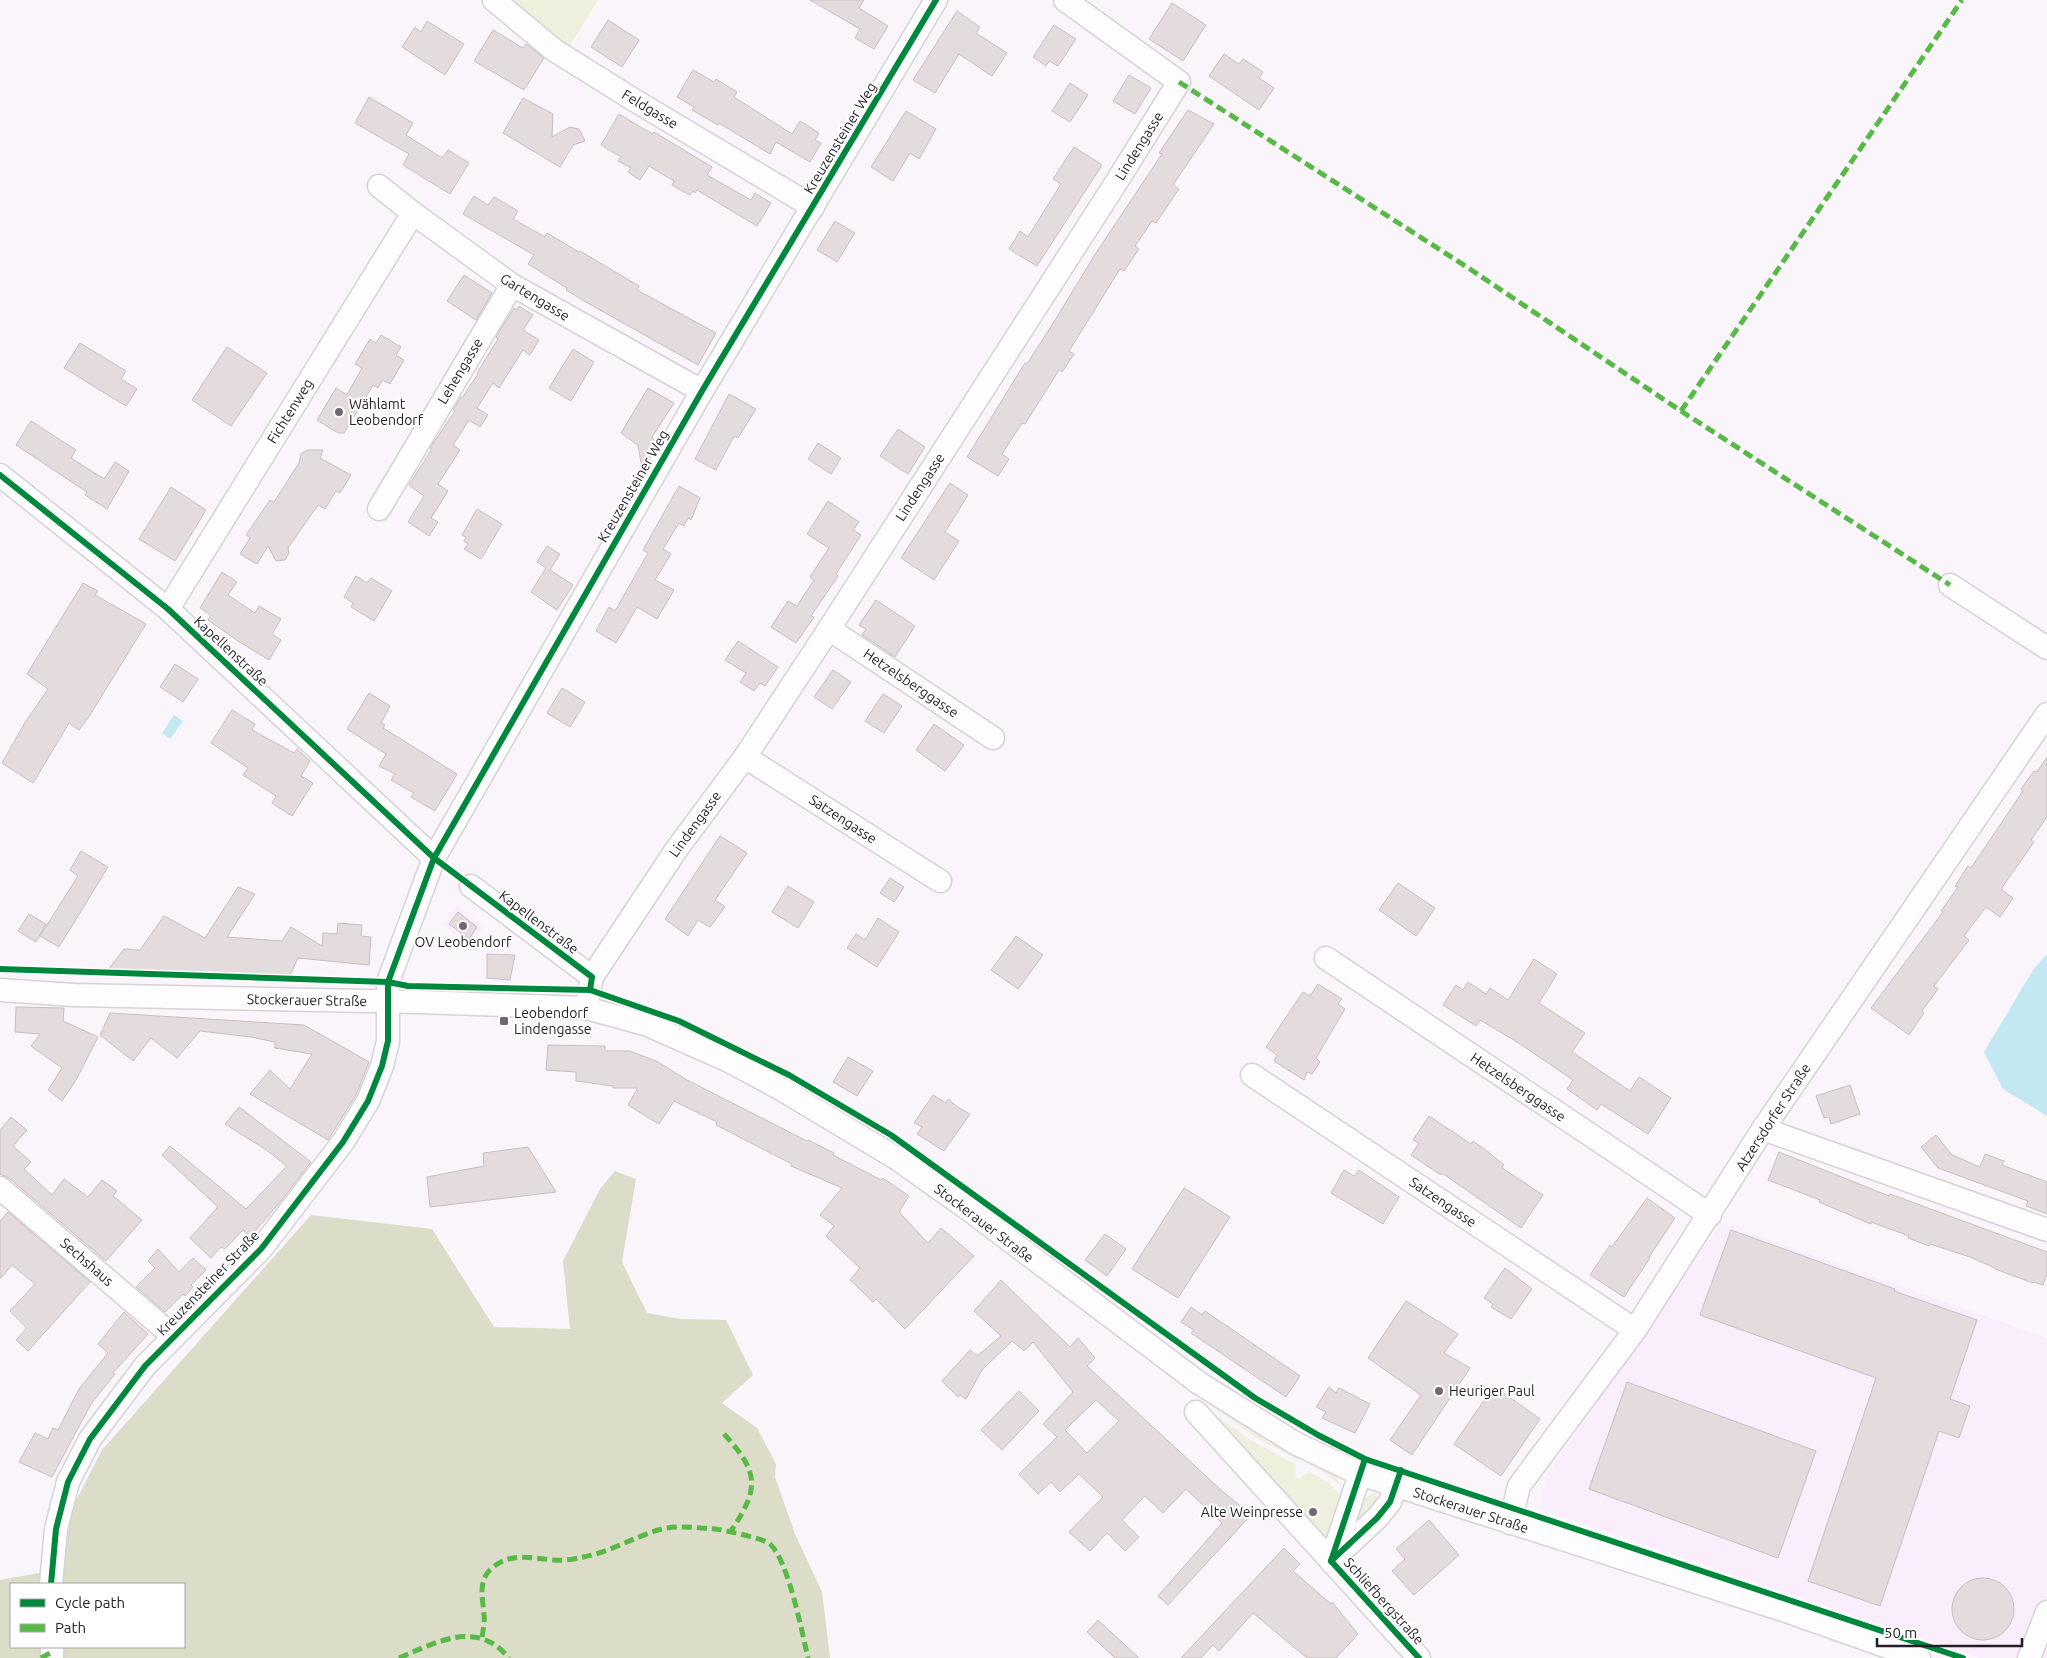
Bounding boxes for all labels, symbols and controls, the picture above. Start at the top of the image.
street label: Kreuzensteiner Weg [800,79,880,197]
street label: Feldgasse [619,86,681,132]
street label: Lindengasse [1112,109,1166,183]
street label: Gartengasse [497,270,573,324]
street label: Lehengasse [434,335,486,407]
street label: Fichtenweg [264,376,316,446]
place label: Wählamt Leobendorf [349,396,424,428]
marker: Wählamt Leobendorf [333,406,345,418]
street label: Kreuzensteiner Weg [594,427,672,545]
street label: Lindengasse [892,450,948,524]
street label: Kapellenstraße [191,613,271,689]
street label: Hetzelsberggasse [860,645,962,721]
street label: Lindengasse [666,788,724,860]
street label: Satzengasse [806,791,880,847]
street label: Kapellenstraße [496,887,582,957]
marker: OV Leobendorf [457,920,469,932]
place label: OV Leobendorf [415,934,512,950]
street label: Stockerauer Straße [247,991,367,1009]
place label: Leobendorf Lindengasse [514,1005,592,1037]
marker: Leobendorf Lindengasse [498,1015,510,1027]
street label: Hetzelsberggasse [1467,1049,1569,1125]
street label: Atzersdorfer Straße [1732,1060,1814,1174]
street label: Satzengasse [1407,1174,1479,1230]
street label: Stockerauer Straße [931,1180,1037,1266]
street label: Kreuzensteiner Straße [154,1227,262,1339]
street label: Sechshaus [57,1235,117,1289]
place label: Heuriger Paul [1449,1383,1535,1399]
marker: Heuriger Paul [1433,1385,1445,1397]
street label: Stockerauer Straße [1411,1484,1531,1536]
place label: Alte Weinpresse [1201,1504,1303,1520]
marker: Alte Weinpresse [1307,1506,1319,1518]
street label: Schliefbergstraße [1341,1554,1427,1648]
legend [10,1583,185,1648]
text: Cycle path [55,1594,125,1611]
scale bar [1877,1616,2022,1648]
text: Path [55,1619,86,1636]
text: 50 m [1884,1624,1917,1641]

